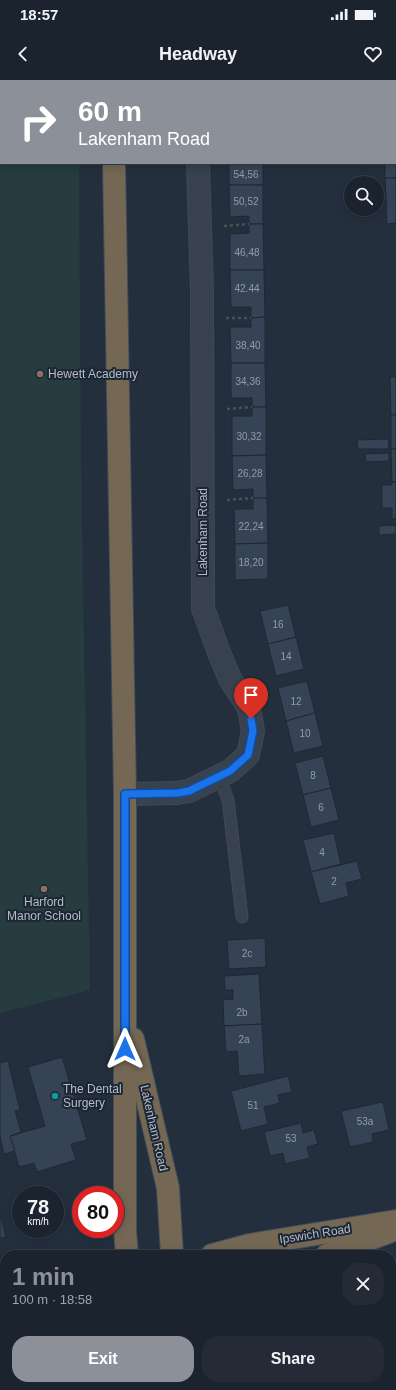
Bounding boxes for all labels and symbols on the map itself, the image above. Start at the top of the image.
house number: 54,56 [233,169,259,180]
house number: 50,52 [233,196,259,207]
house number: 46,48 [234,247,260,258]
house number: 42.44 [234,283,260,294]
house number: 38,40 [235,340,261,351]
place label: Hewett Academy [48,367,138,381]
marker: Hewett Academy [35,369,45,379]
house number: 34,36 [235,376,261,387]
house number: 30,32 [236,431,262,442]
house number: 26,28 [237,468,263,479]
street label: Lakenham Road [196,488,210,576]
house number: 22,24 [238,521,264,532]
house number: 18,20 [238,557,264,568]
house number: 16 [272,619,284,630]
house number: 14 [280,651,292,662]
pin [234,678,268,719]
house number: 12 [290,696,302,707]
house number: 10 [299,728,311,739]
house number: 8 [310,770,316,781]
house number: 6 [318,802,324,813]
house number: 4 [319,847,325,858]
house number: 2 [331,876,337,887]
marker: Harford Manor School [39,884,49,894]
place label: Harford Manor School [7,895,81,923]
house number: 2c [242,948,252,959]
house number: 2b [236,1007,248,1018]
position arrow [104,1028,146,1070]
house number: 2a [238,1034,250,1045]
place label: The Dental Surgery [63,1082,122,1110]
street label: Lakenham Road [137,1084,171,1172]
marker: The Dental Surgery [50,1091,60,1101]
house number: 51 [247,1100,259,1111]
house number: 53a [357,1116,374,1127]
house number: 53 [285,1133,297,1144]
speed limit sign: 80 [72,1186,124,1238]
street label: Ipswich Road [278,1221,352,1247]

